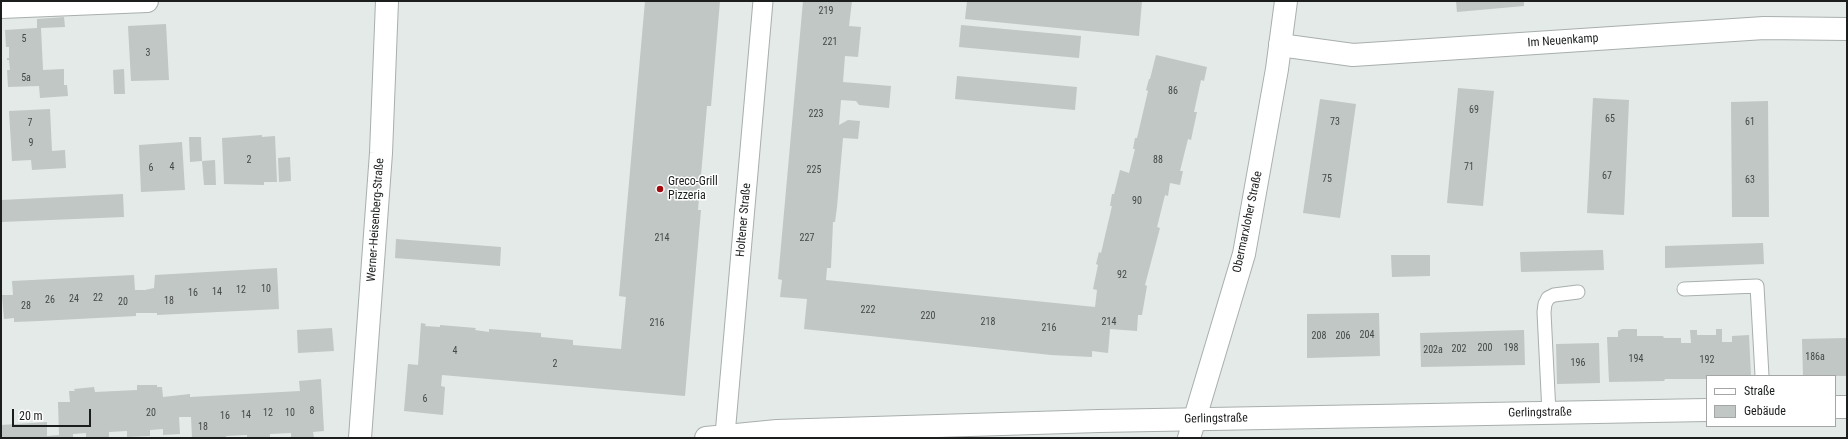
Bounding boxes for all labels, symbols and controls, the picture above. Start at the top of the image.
house number: 219 [819,5,833,17]
street label: Im Neuenkamp [1527,31,1599,51]
house number: 5 [22,33,26,45]
house number: 221 [823,36,837,48]
house number: 3 [146,47,150,59]
house number: 5a [21,72,31,84]
house number: 86 [1168,85,1178,97]
house number: 69 [1469,104,1479,116]
house number: 223 [809,108,823,120]
house number: 65 [1605,113,1615,125]
house number: 73 [1330,116,1340,128]
house number: 61 [1745,116,1755,128]
house number: 7 [28,117,32,129]
house number: 9 [29,137,33,149]
house number: 2 [247,154,251,166]
house number: 88 [1153,154,1163,166]
street label: Werner-Heisenberg-Straße [364,158,388,282]
house number: 4 [170,161,174,173]
house number: 71 [1464,161,1474,173]
house number: 6 [149,162,153,174]
house number: 225 [807,164,821,176]
street label: Obermarxloher Straße [1230,170,1266,274]
house number: 67 [1602,170,1612,182]
house number: 75 [1322,173,1332,185]
house number: 63 [1745,174,1755,186]
place label: Greco-Grill Pizzeria [668,175,718,203]
street label: Holtener Straße [734,182,754,258]
marker: Greco-Grill Pizzeria [655,184,665,194]
house number: 90 [1132,195,1142,207]
house number: 214 [655,232,669,244]
house number: 227 [800,232,814,244]
house number: 92 [1117,269,1127,281]
house number: 10 [261,283,271,295]
house number: 12 [236,284,246,296]
house number: 14 [212,286,222,298]
house number: 16 [188,287,198,299]
house number: 22 [93,292,103,304]
house number: 24 [69,293,79,305]
house number: 26 [45,294,55,306]
house number: 18 [164,295,174,307]
house number: 20 [118,296,128,308]
house number: 28 [21,300,31,312]
house number: 222 [861,304,875,316]
house number: 220 [921,310,935,322]
house number: 218 [981,316,995,328]
house number: 214 [1102,316,1116,328]
house number: 216 [650,317,664,329]
house number: 216 [1042,322,1056,334]
house number: 204 [1360,329,1374,341]
house number: 208 [1312,330,1326,342]
house number: 206 [1336,330,1350,342]
house number: 200 [1478,342,1492,354]
house number: 198 [1504,342,1518,354]
house number: 202 [1452,343,1466,355]
house number: 202a [1423,344,1443,356]
house number: 4 [453,345,457,357]
house number: 186a [1805,351,1825,363]
house number: 194 [1629,353,1643,365]
house number: 192 [1700,354,1714,366]
house number: 196 [1571,357,1585,369]
house number: 2 [553,358,557,370]
legend [1706,375,1836,427]
text: Straße [1744,384,1775,398]
house number: 6 [423,393,427,405]
scale bar [14,401,93,427]
text: Gebäude [1744,404,1786,418]
house number: 8 [310,405,314,417]
street label: Gerlingstraße [1508,405,1572,421]
house number: 20 [146,407,156,419]
house number: 12 [263,407,273,419]
house number: 10 [285,407,295,419]
text: 20 m [19,409,43,423]
house number: 14 [241,409,251,421]
house number: 16 [220,410,230,422]
street label: Gerlingstraße [1184,411,1248,427]
house number: 18 [198,421,208,433]

